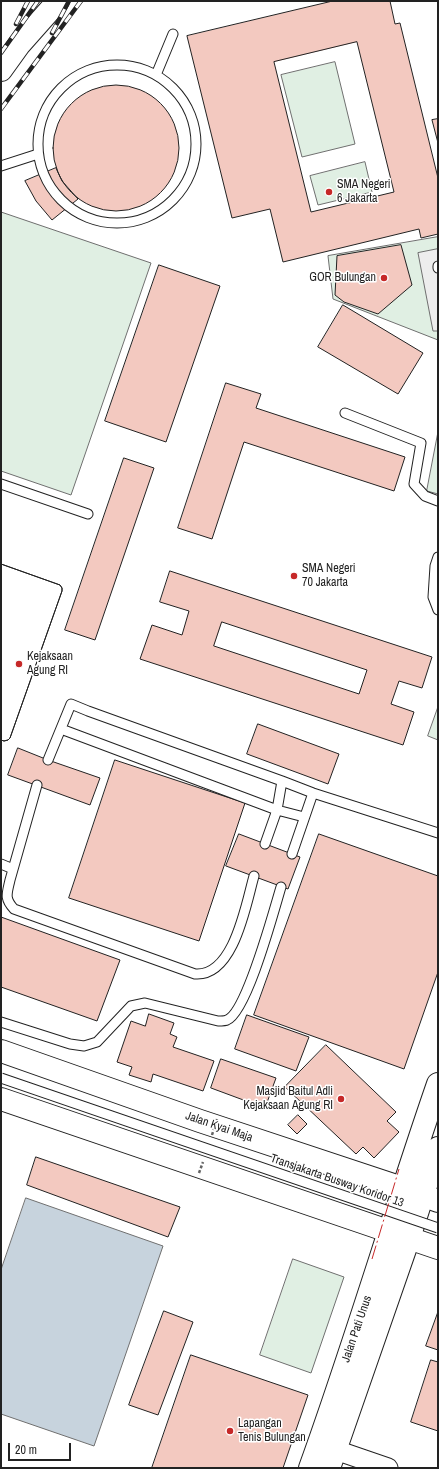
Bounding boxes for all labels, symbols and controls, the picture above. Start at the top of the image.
place label: SMA Negeri 6 Jakarta [337,178,391,206]
marker: SMA Negeri 6 Jakarta [324,187,334,197]
place label: GOR Bulungan [309,271,376,285]
marker: GOR Bulungan [379,273,389,283]
place label: SMA Negeri 70 Jakarta [302,562,356,590]
marker: SMA Negeri 70 Jakarta [289,571,299,581]
place label: Kejaksaan Agung RI [27,650,73,678]
marker: Kejaksaan Agung RI [14,659,24,669]
place label: Masjid Baitul Adli Kejaksaan Agung RI [243,1085,333,1113]
marker: Masjid Baitul Adli Kejaksaan Agung RI [336,1094,346,1104]
street label: Jalan Kyai Maja [184,1109,254,1145]
street label: Transjakarta Busway Koridor 13 [268,1151,406,1211]
street label: Jalan Pati Unus [339,1294,375,1364]
place label: Lapangan Tenis Bulungan [238,1417,306,1445]
marker: Lapangan Tenis Bulungan [225,1426,235,1436]
scale bar [10,1435,73,1461]
text: 20 m [15,1442,37,1458]

